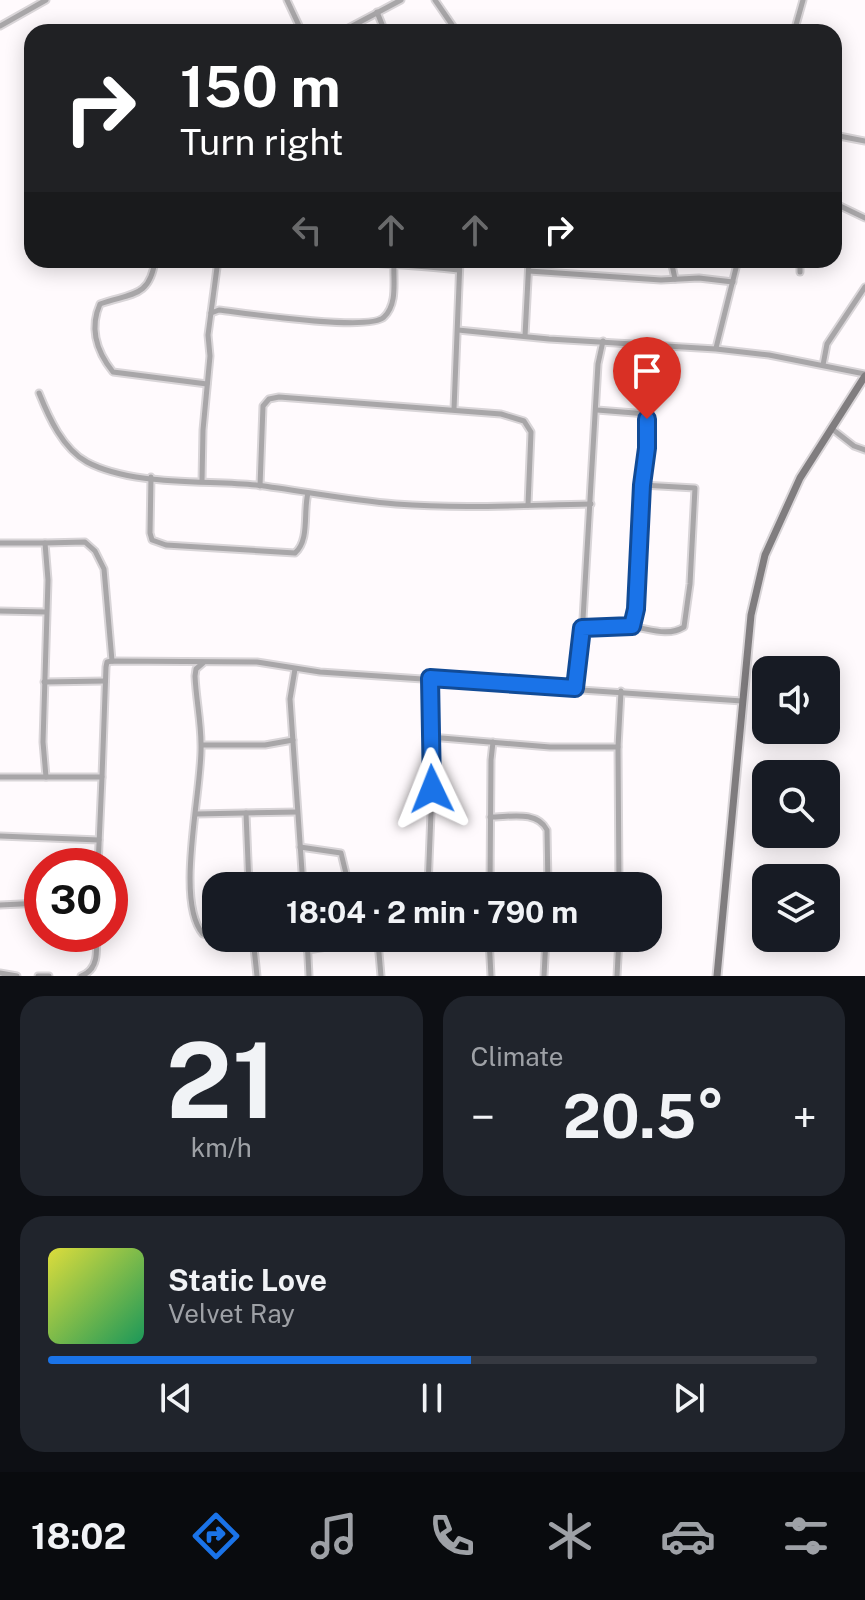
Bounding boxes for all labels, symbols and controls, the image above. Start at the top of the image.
text: 150 m [180,54,341,120]
icon: right [48,56,152,160]
text: Turn right [180,121,343,163]
icon: left [285,208,329,252]
icon: ahead [369,208,413,252]
icon: ahead [453,208,497,252]
icon: right [537,208,581,252]
pin [613,337,681,419]
icon: arrive [625,349,669,393]
map controls [752,656,840,952]
button: sound [752,656,840,744]
position arrow [390,747,474,831]
button: search [752,760,840,848]
speed limit sign: 30 [24,848,128,952]
button: layers [752,864,840,952]
text: 18:04 · 2 min · 790 m [286,894,578,930]
text: 21 [166,1019,277,1141]
text: Climate [471,1041,564,1072]
text: 20.5° [563,1081,725,1152]
text: − [471,1091,495,1143]
text: + [793,1091,817,1143]
text: km/h [191,1132,252,1163]
text: Static Love [168,1262,327,1298]
text: Velvet Ray [168,1298,295,1329]
icon: previous [154,1376,198,1420]
icon: pause [410,1376,454,1420]
icon: next [667,1376,711,1420]
icon: directions [188,1508,244,1564]
icon: music [306,1508,362,1564]
icon: phone [424,1508,480,1564]
icon: climate [542,1508,598,1564]
icon: car [660,1508,716,1564]
icon: filters [778,1508,834,1564]
text: 18:02 [31,1515,126,1557]

